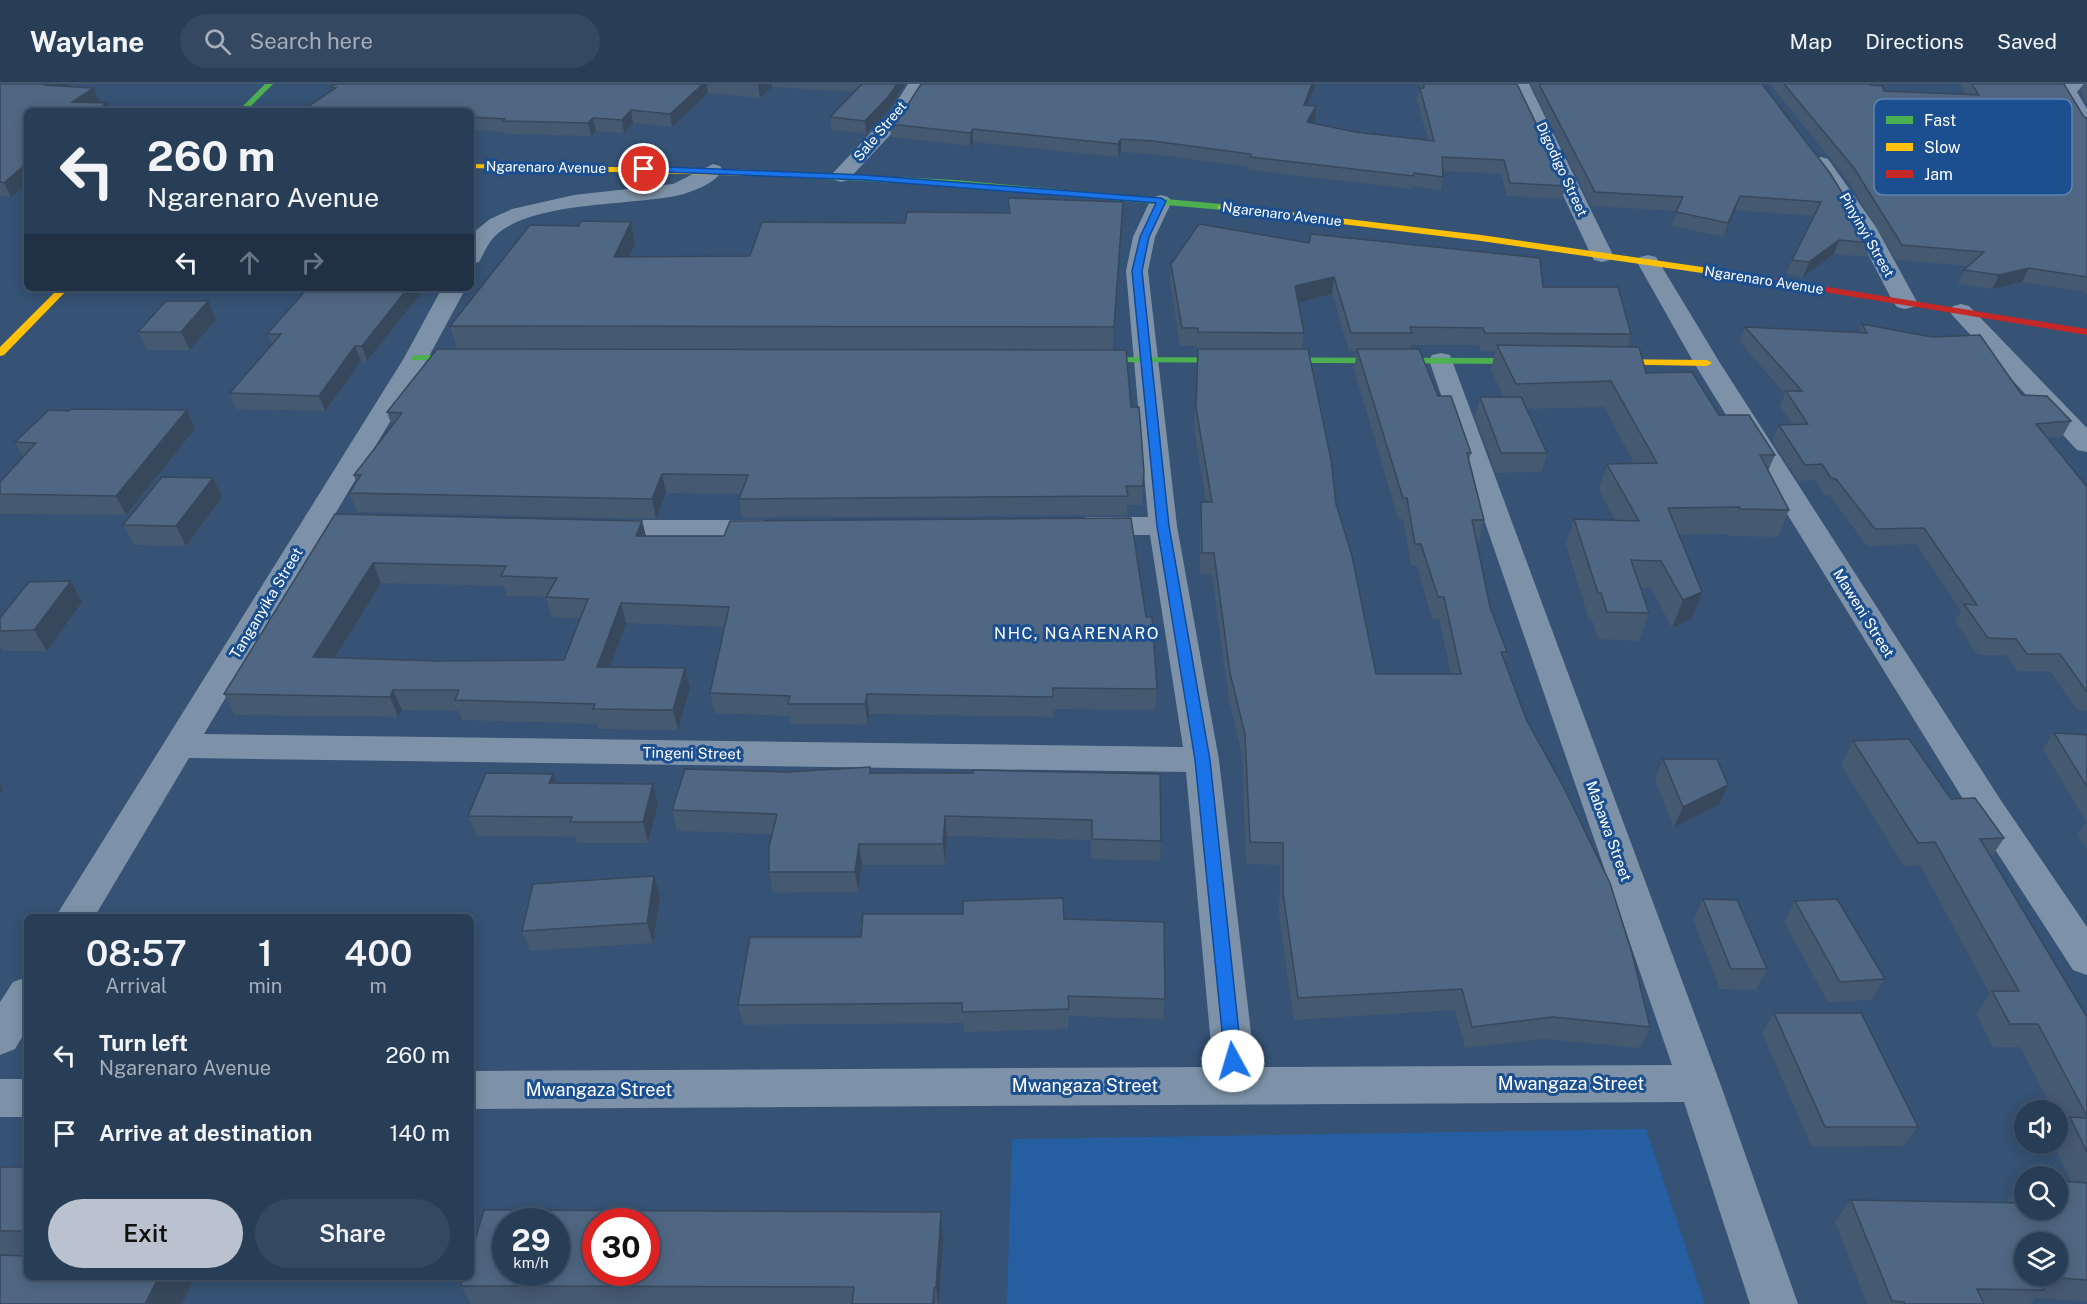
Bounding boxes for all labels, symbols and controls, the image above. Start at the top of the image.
search box [180,14,600,68]
text: Waylane [30,25,144,58]
icon: search [201,25,234,58]
text: Search here [249,28,373,54]
text: Map [1790,29,1832,54]
text: Directions [1865,29,1964,54]
text: Saved [1997,29,2057,54]
street label: Sale Street [850,98,910,164]
legend [1874,99,2072,195]
text: Fast [1924,111,1956,130]
street label: Digodigo Street [1533,119,1591,219]
text: 260 m [147,131,275,180]
icon: left [48,132,126,210]
text: Slow [1924,138,1961,157]
pin [618,143,669,194]
icon: arrive [627,152,660,185]
street label: Ngarenaro Avenue [486,158,606,176]
text: Jam [1924,165,1953,184]
text: Ngarenaro Avenue [147,181,379,213]
street label: Pinyinyi Street [1836,190,1898,280]
street label: Ngarenaro Avenue [1221,199,1343,229]
icon: left [170,246,203,279]
icon: ahead [233,246,266,279]
icon: right [296,246,329,279]
street label: Ngarenaro Avenue [1703,263,1825,297]
street label: Tanganyika Street [226,544,306,662]
street label: Maweni Street [1830,566,1898,661]
district label: NHC, NGARENARO [994,624,1160,643]
street label: Tingeni Street [642,744,742,762]
street label: Mabawa Street [1583,778,1635,884]
text: 08:57 [86,932,187,974]
text: 1 [258,932,273,974]
text: 400 [344,932,412,974]
text: Arrival [105,974,167,998]
text: min [248,974,282,998]
text: m [370,974,387,998]
position arrow [1201,1029,1265,1093]
text: Turn left [99,1030,188,1056]
icon: left [48,1039,81,1072]
text: 260 m [385,1042,450,1068]
text: Ngarenaro Avenue [99,1056,271,1080]
street label: Mwangaza Street [1498,1073,1644,1094]
street label: Mwangaza Street [1012,1075,1158,1096]
street label: Mwangaza Street [526,1079,672,1100]
map controls [2014,1100,2068,1286]
button: sound [2014,1100,2068,1154]
icon: arrive [48,1117,81,1150]
text: Arrive at destination [99,1120,312,1146]
text: 140 m [389,1120,450,1146]
button: search [2014,1166,2068,1220]
button: Exit [48,1199,243,1268]
button: Share [255,1199,450,1268]
speed limit sign: 30 [582,1208,660,1286]
text: 29 [512,1222,550,1258]
button: layers [2014,1232,2068,1286]
text: km/h [513,1254,549,1271]

